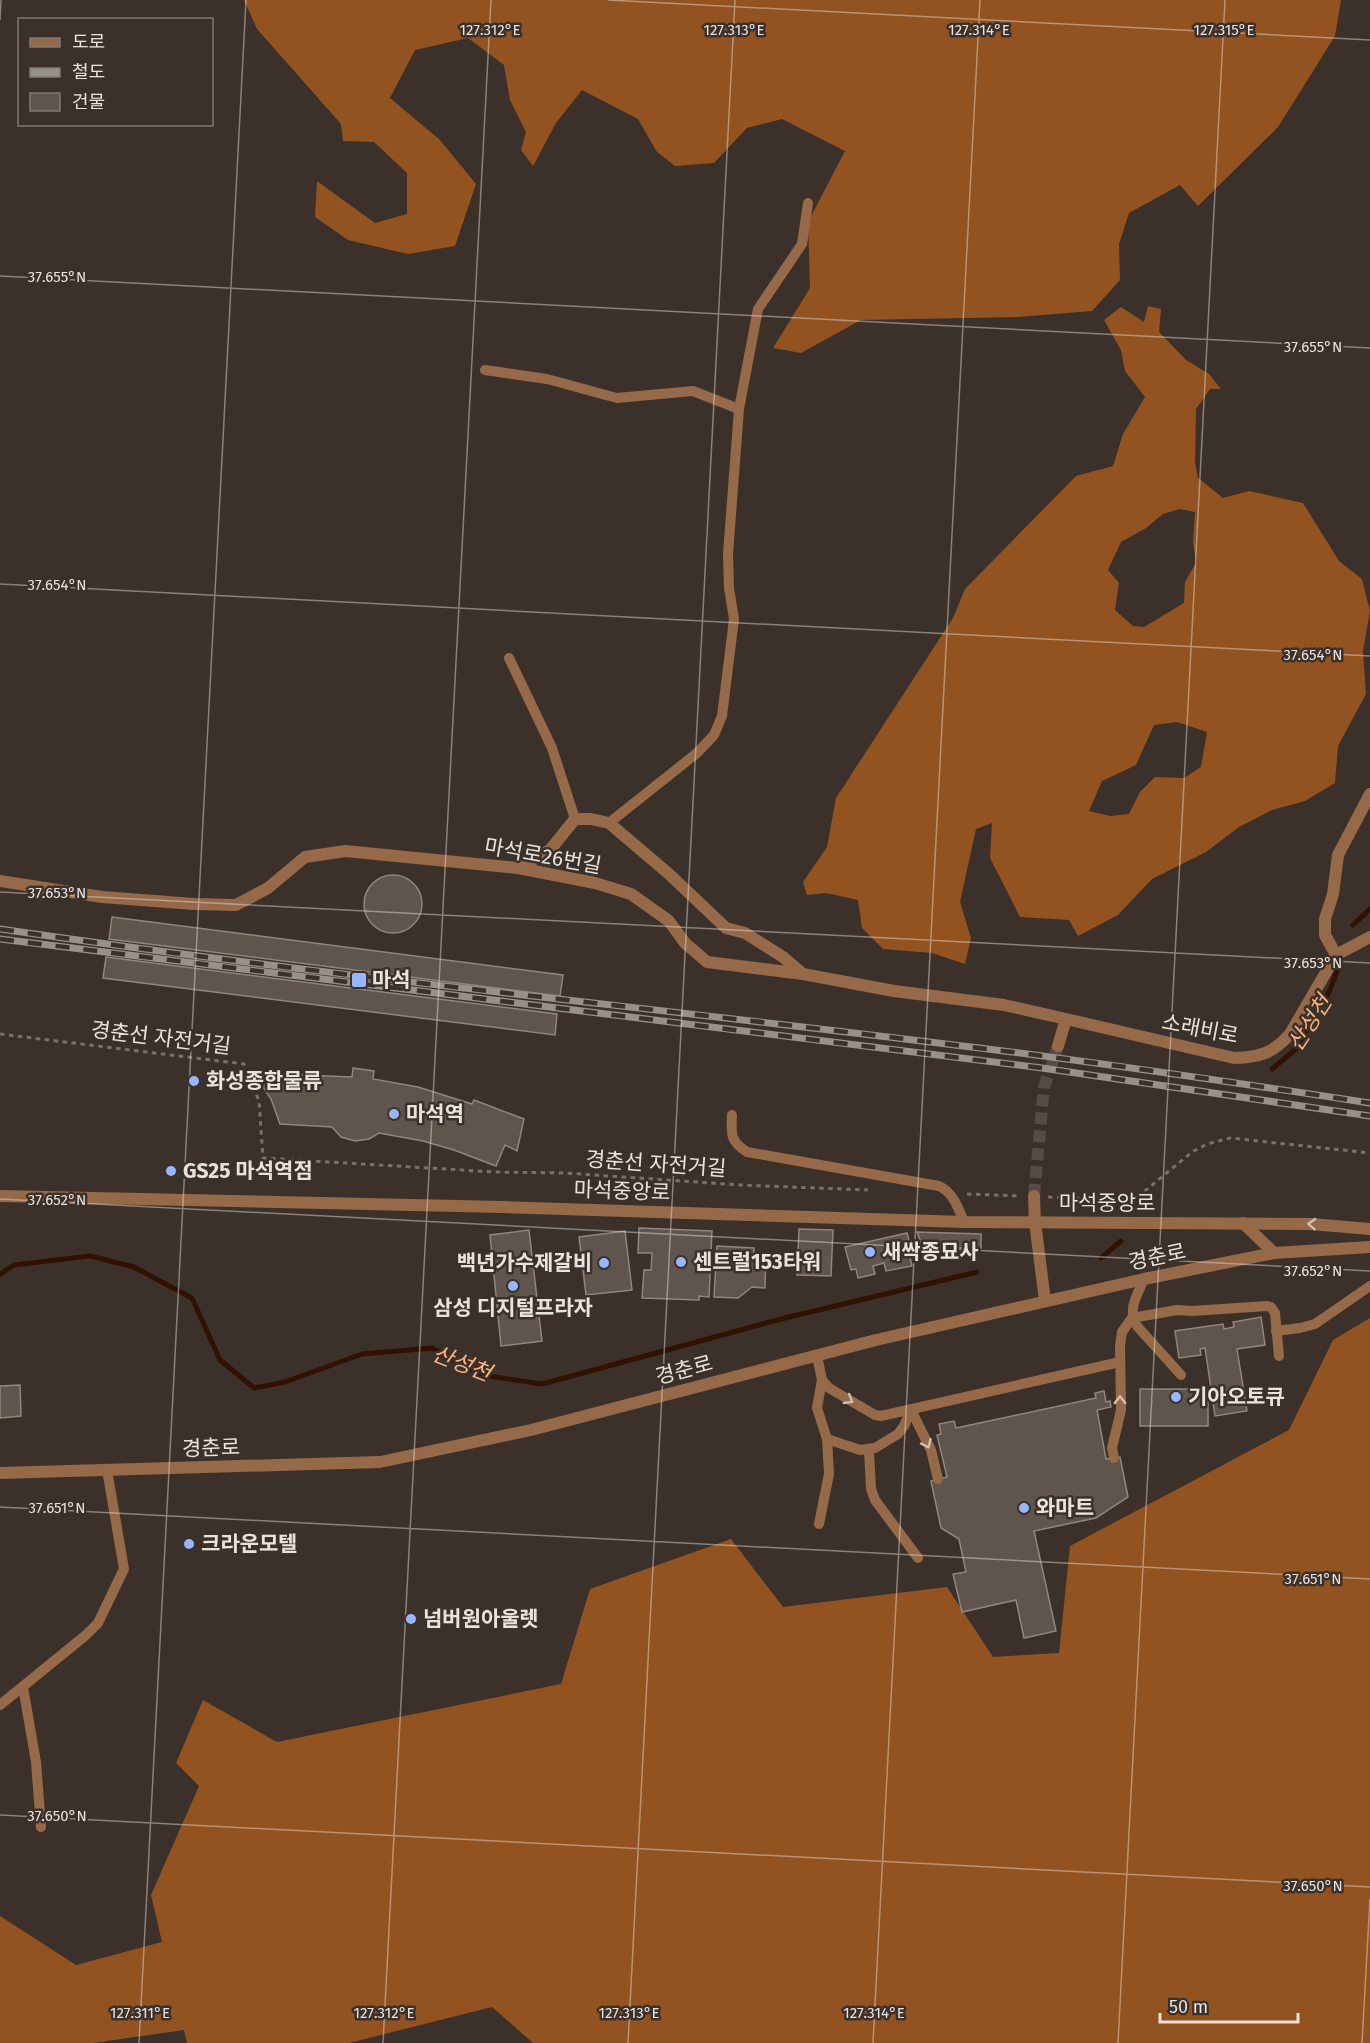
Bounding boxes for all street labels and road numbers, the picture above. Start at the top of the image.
street label: 마석로26번길 [483,833,603,879]
street label: 소래비로 [1160,1009,1240,1049]
street label: 경춘선 자전거길 [90,1017,232,1059]
street label: 경춘선 자전거길 [585,1146,727,1182]
street label: 마석중앙로 [573,1176,671,1206]
street label: 마석중앙로 [1059,1190,1155,1216]
street label: 경춘로 [1126,1238,1188,1276]
street label: 경춘로 [653,1350,715,1390]
street label: 경춘로 [182,1434,240,1462]

